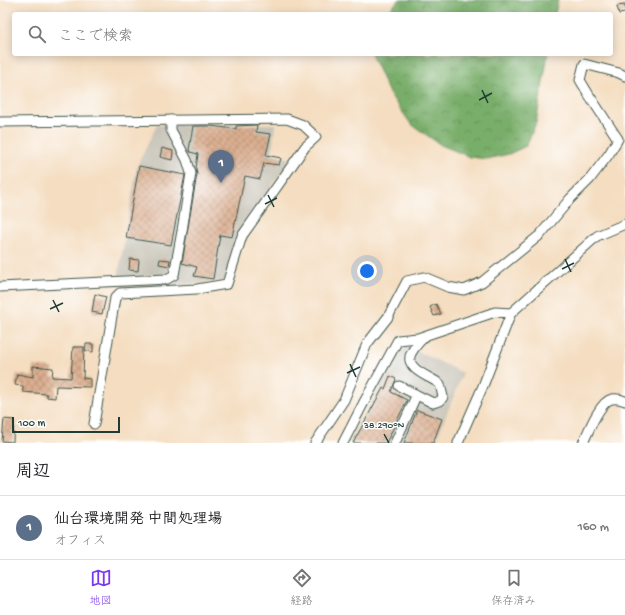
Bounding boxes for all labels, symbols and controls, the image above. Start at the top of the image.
search box [12,12,613,56]
icon: search [26,23,48,45]
text: ここで検索 [58,28,133,46]
pin: 1 [208,150,234,183]
your location [357,261,377,281]
scale bar [12,415,120,434]
text: 100 m [18,418,45,430]
text: 38.290°N [363,420,405,432]
text: 周辺 [16,463,50,483]
text: 仙台環境開発 中間処理場 [54,511,223,529]
text: 1 [26,520,32,535]
text: 160 m [577,520,609,535]
text: オフィス [54,534,106,549]
tab: 地図 [90,567,112,608]
tab: 経路 [291,567,313,608]
tab: 保存済み [492,567,536,608]

